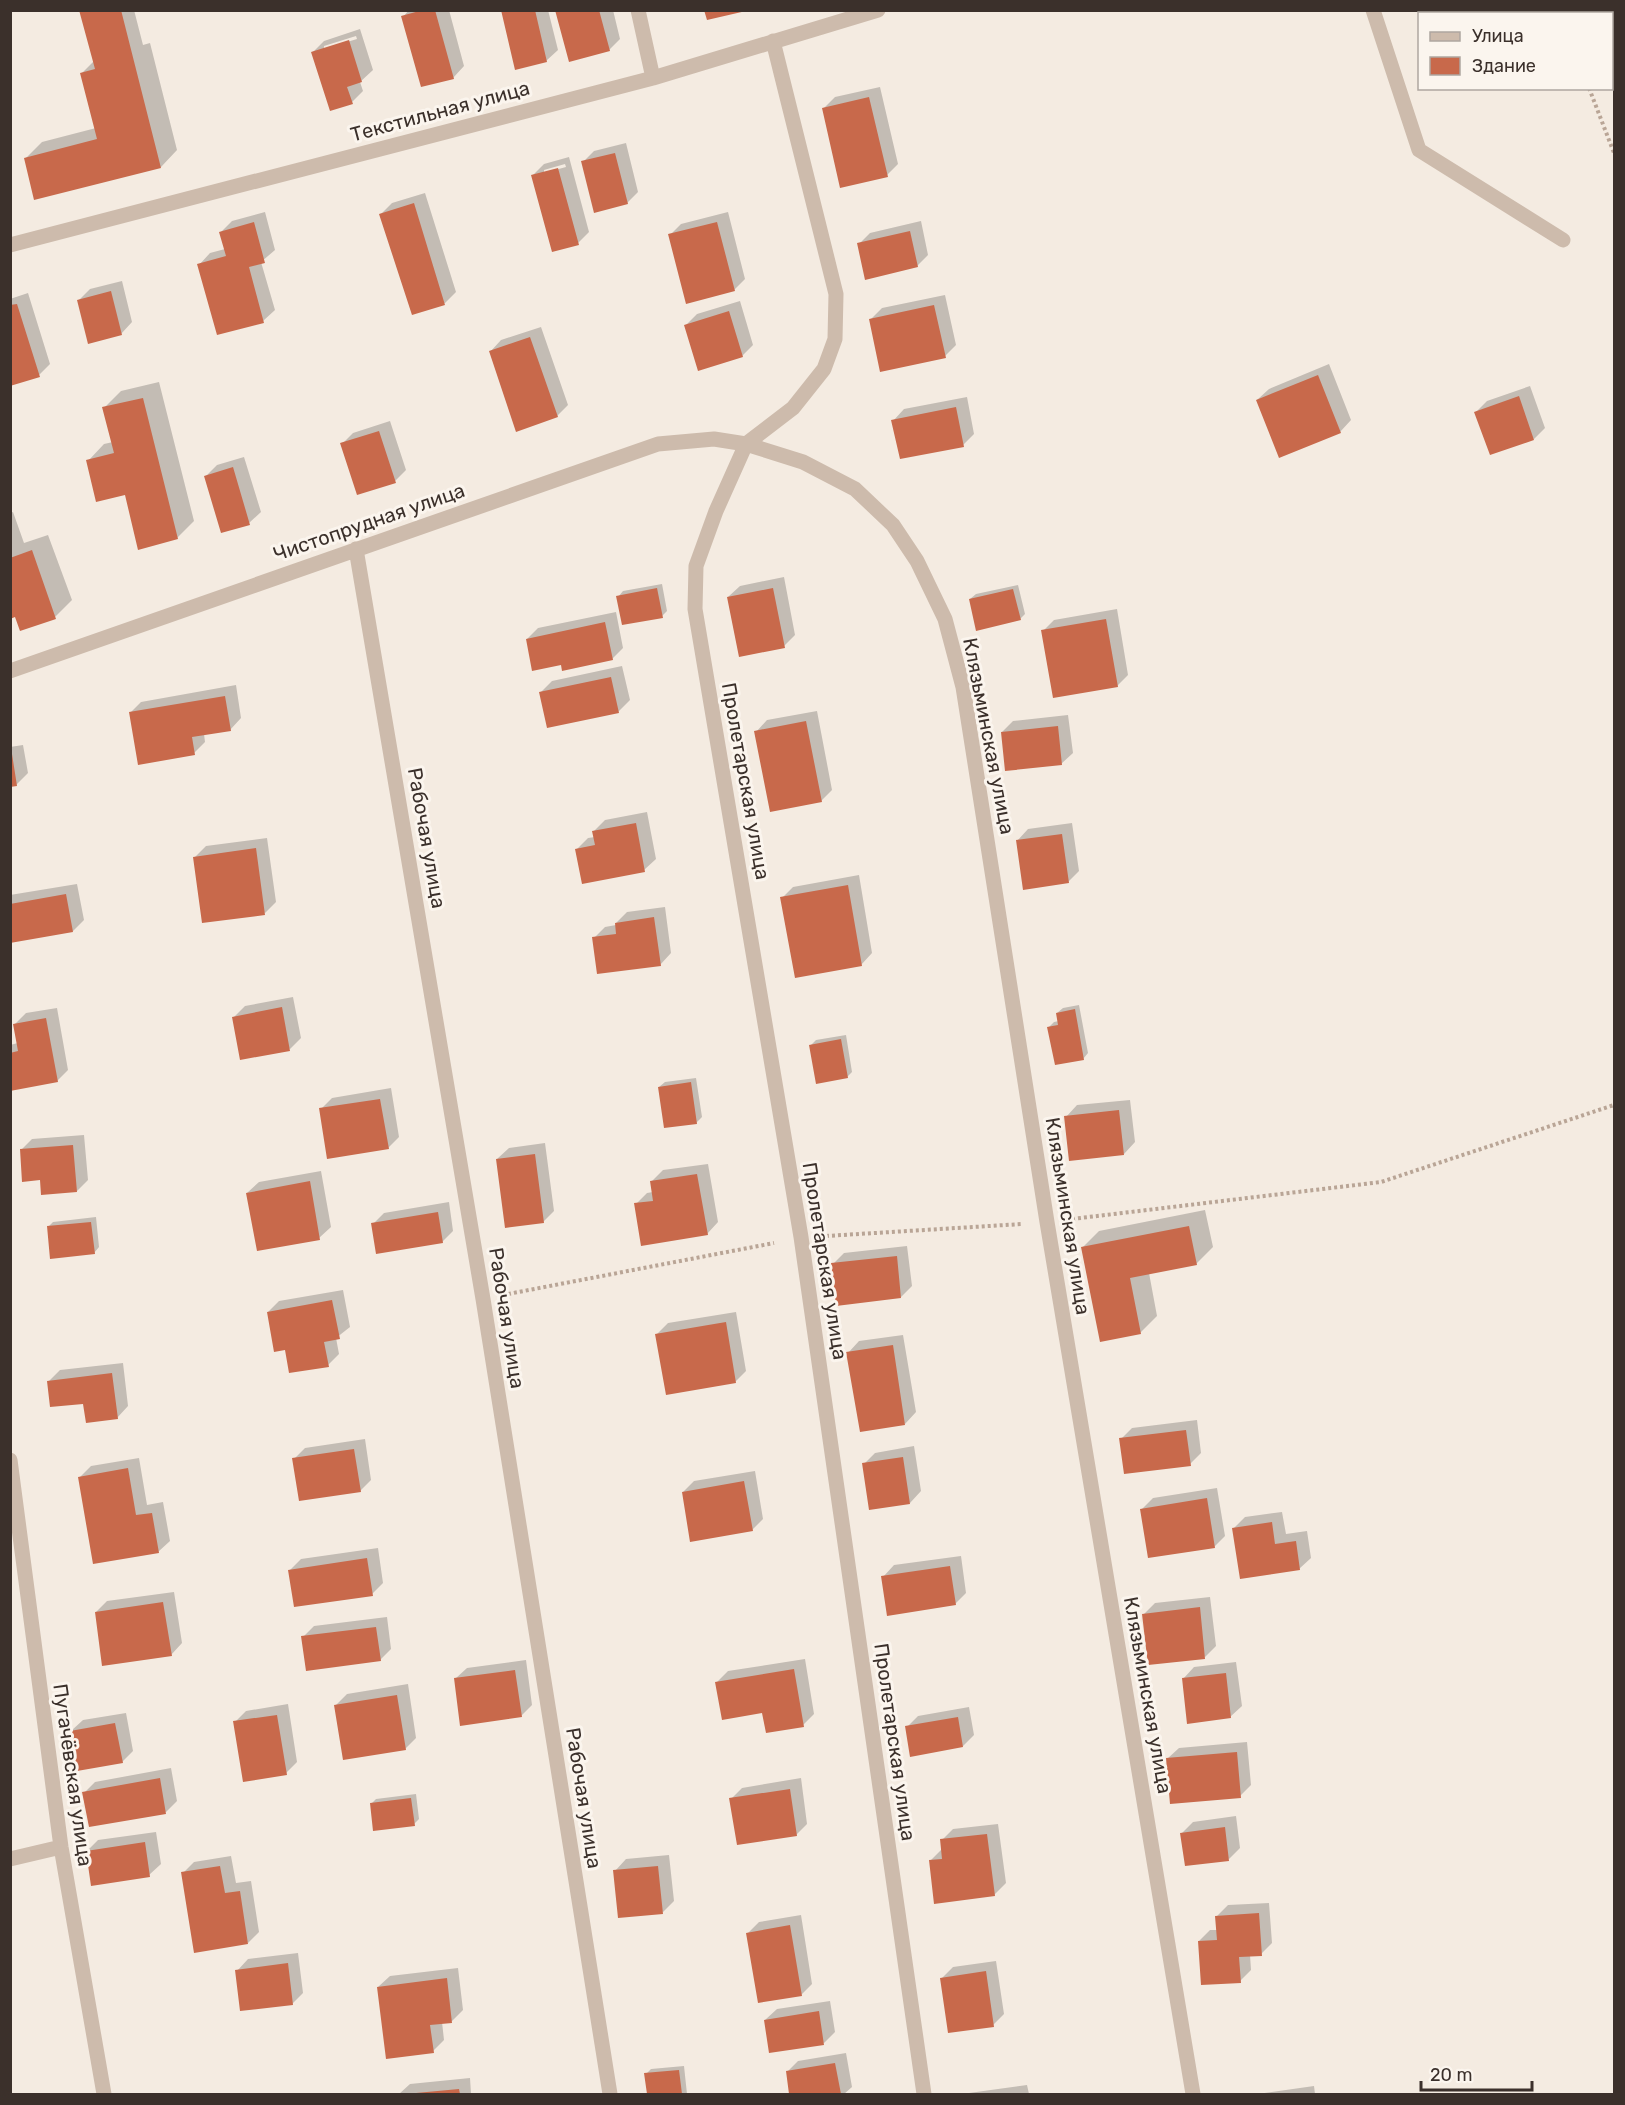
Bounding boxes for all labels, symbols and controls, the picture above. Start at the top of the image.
legend [1418,12,1613,90]
text: Улица [1472,25,1524,47]
text: Здание [1472,55,1536,77]
street label: Текстильная улица [348,76,532,146]
street label: Чистопрудная улица [270,478,468,566]
street label: Клязьминская улица [958,636,1020,836]
street label: Пролетарская улица [717,681,775,881]
street label: Рабочая улица [403,766,451,910]
street label: Клязьминская улица [1041,1116,1095,1316]
street label: Пролетарская улица [798,1161,852,1361]
street label: Рабочая улица [484,1246,530,1390]
street label: Клязьминская улица [1119,1595,1177,1795]
street label: Пролетарская улица [869,1641,921,1843]
street label: Пугачёвская улица [48,1682,98,1868]
street label: Рабочая улица [561,1726,607,1870]
scale bar [1421,2054,1532,2092]
text: 20 m [1430,2064,1472,2086]

